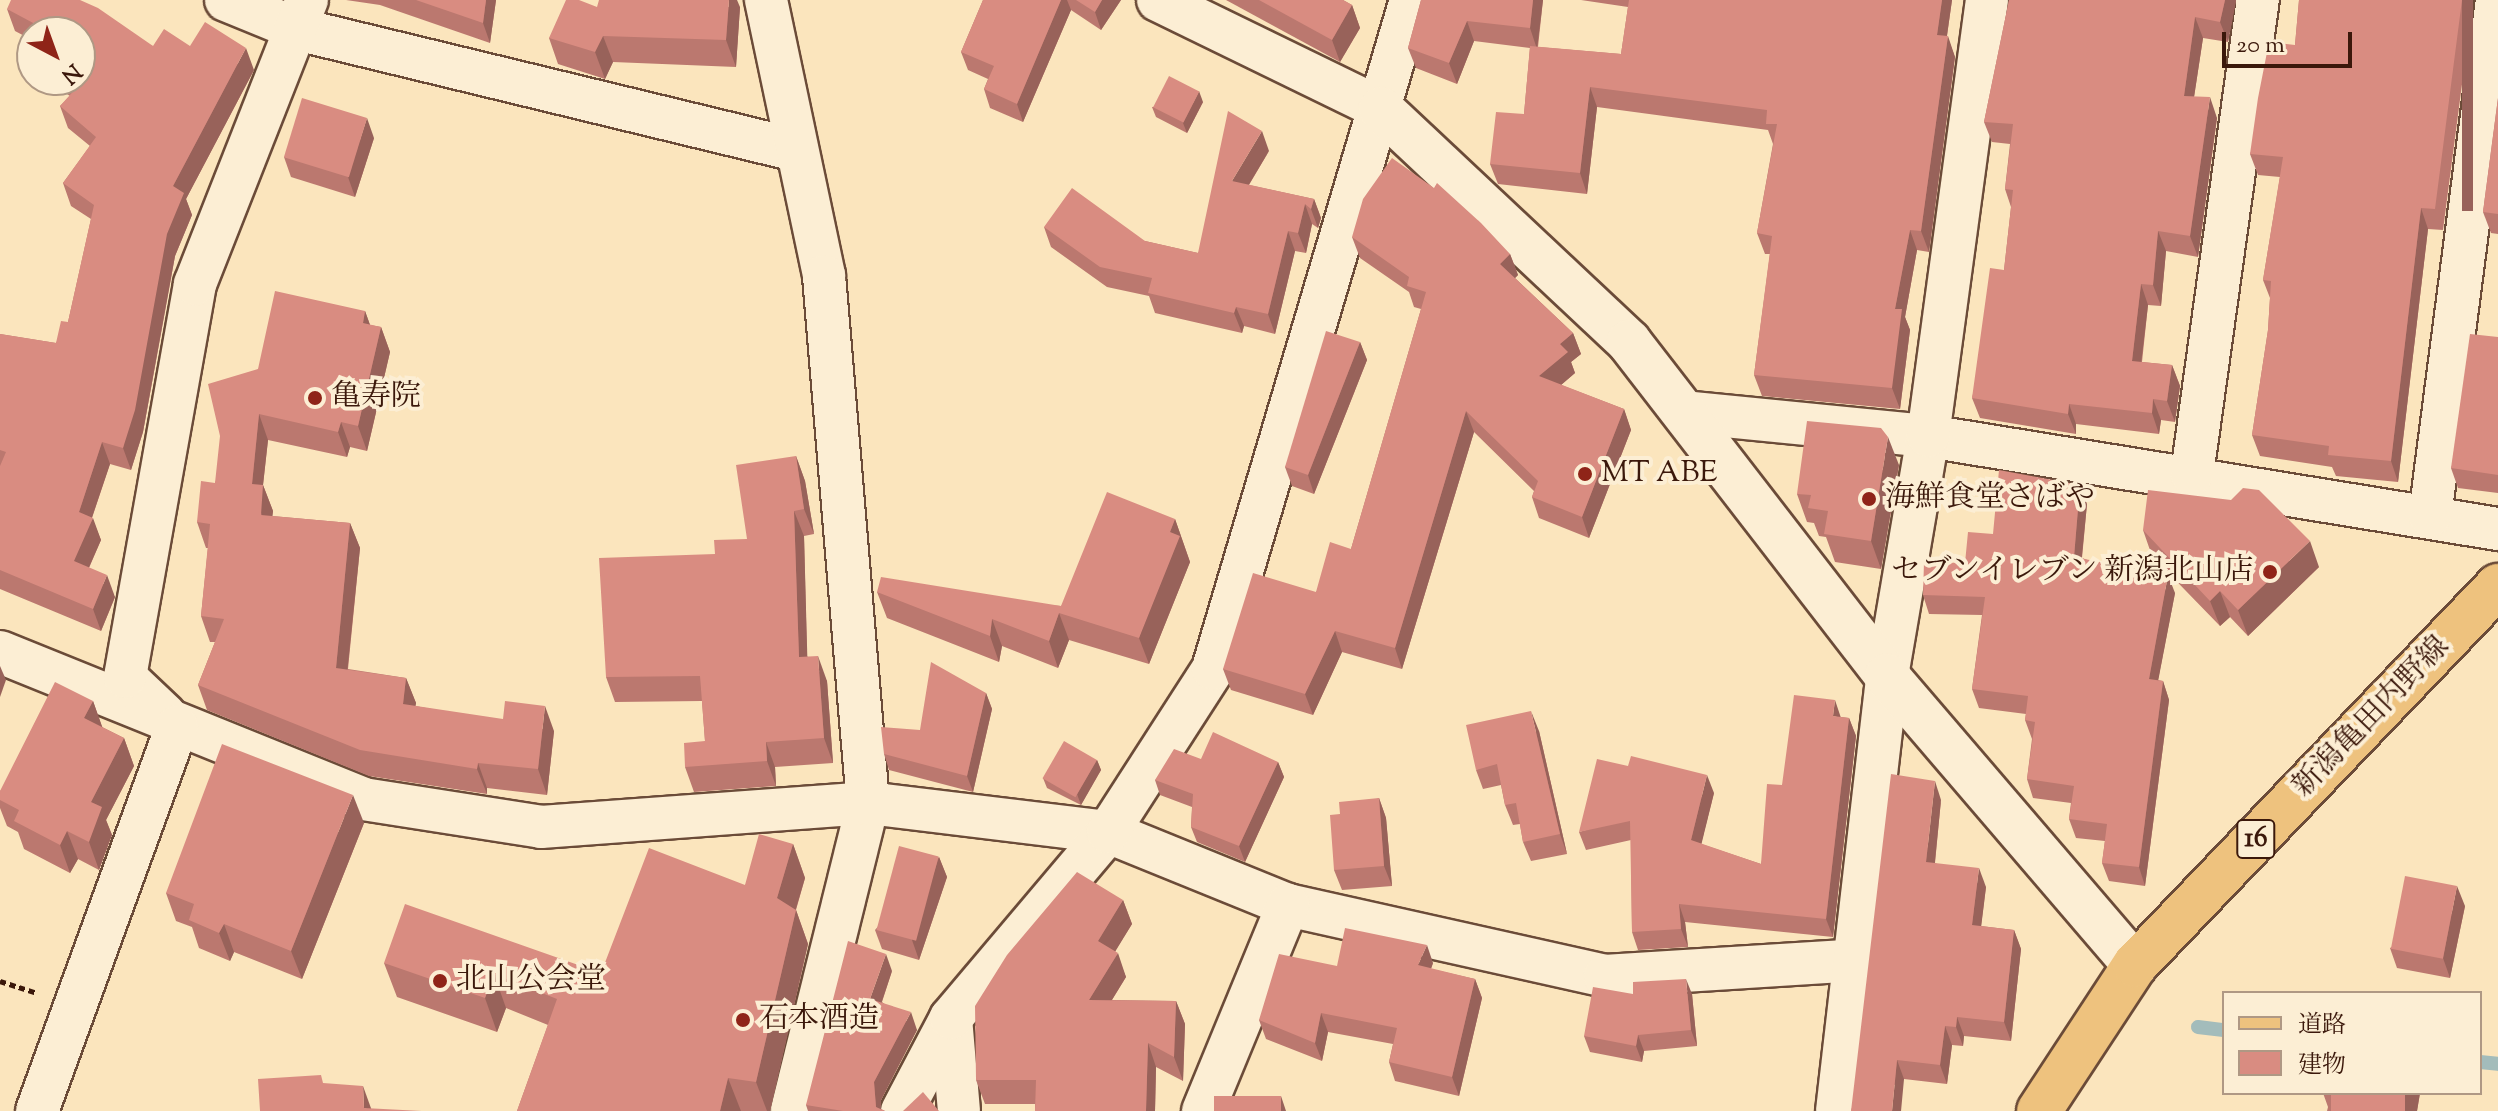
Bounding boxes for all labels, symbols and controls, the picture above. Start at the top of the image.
north arrow [16,16,96,96]
scale bar [2226,16,2356,66]
text: 20 m [2236,29,2285,63]
text: N [53,55,88,90]
place label: 亀寿院 [331,380,421,416]
marker: 亀寿院 [306,389,324,407]
place label: MT ABE [1601,456,1717,492]
marker: MT ABE [1576,465,1594,483]
place label: 海鮮食堂さばや [1885,481,2095,517]
marker: 海鮮食堂さばや [1860,490,1878,508]
place label: セブンイレブン 新潟北山店 [1888,554,2254,590]
marker: セブンイレブン 新潟北山店 [2261,563,2279,581]
street label: 新潟亀田内野線 [2286,630,2458,806]
road number: 16 [2236,815,2276,863]
place label: 北山公会堂 [456,963,606,999]
marker: 北山公会堂 [431,972,449,990]
legend [2222,991,2482,1095]
place label: 石本酒造 [759,1002,879,1038]
text: 道路 [2298,1009,2346,1043]
marker: 石本酒造 [734,1011,752,1029]
text: 建物 [2298,1049,2346,1083]

